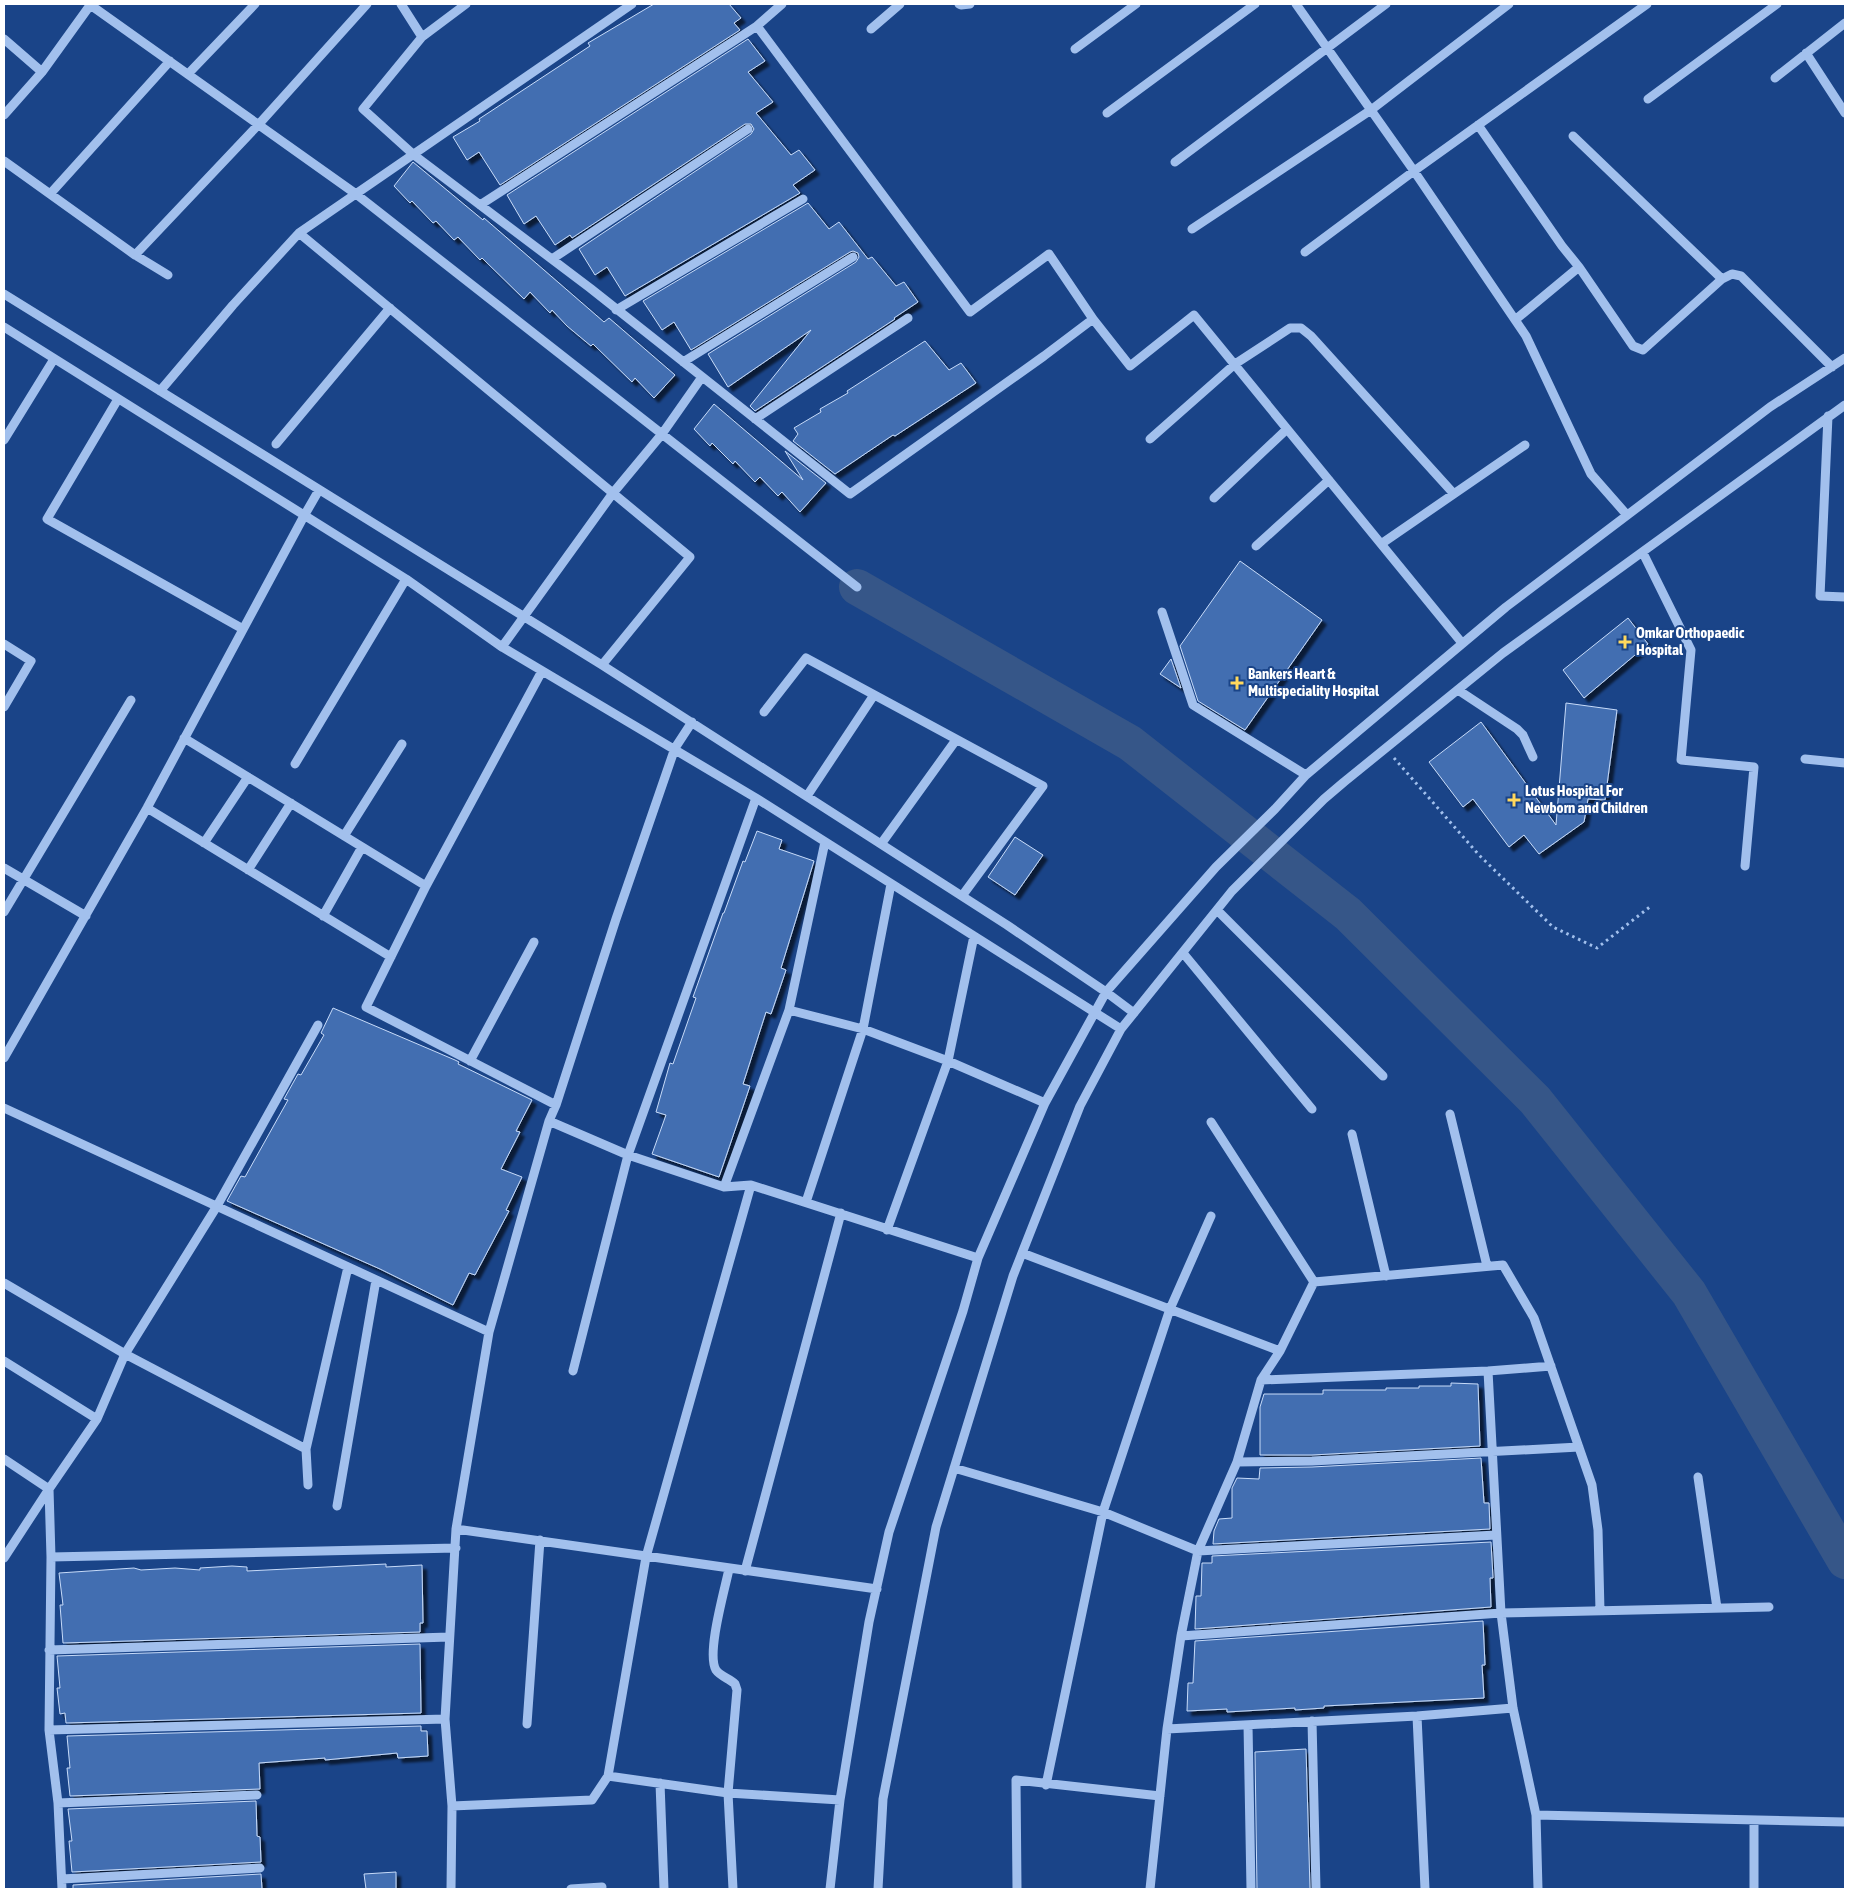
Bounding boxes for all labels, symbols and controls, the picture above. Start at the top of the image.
place label: Omkar Orthopaedic Hospital [1636,624,1745,658]
marker: Omkar Orthopaedic Hospital [1618,635,1632,649]
place label: Bankers Heart & Multispeciality Hospital [1248,665,1380,699]
marker: Bankers Heart & Multispeciality Hospital [1230,676,1244,690]
place label: Lotus Hospital For Newborn and Children [1525,782,1648,816]
marker: Lotus Hospital For Newborn and Children [1507,793,1521,807]

